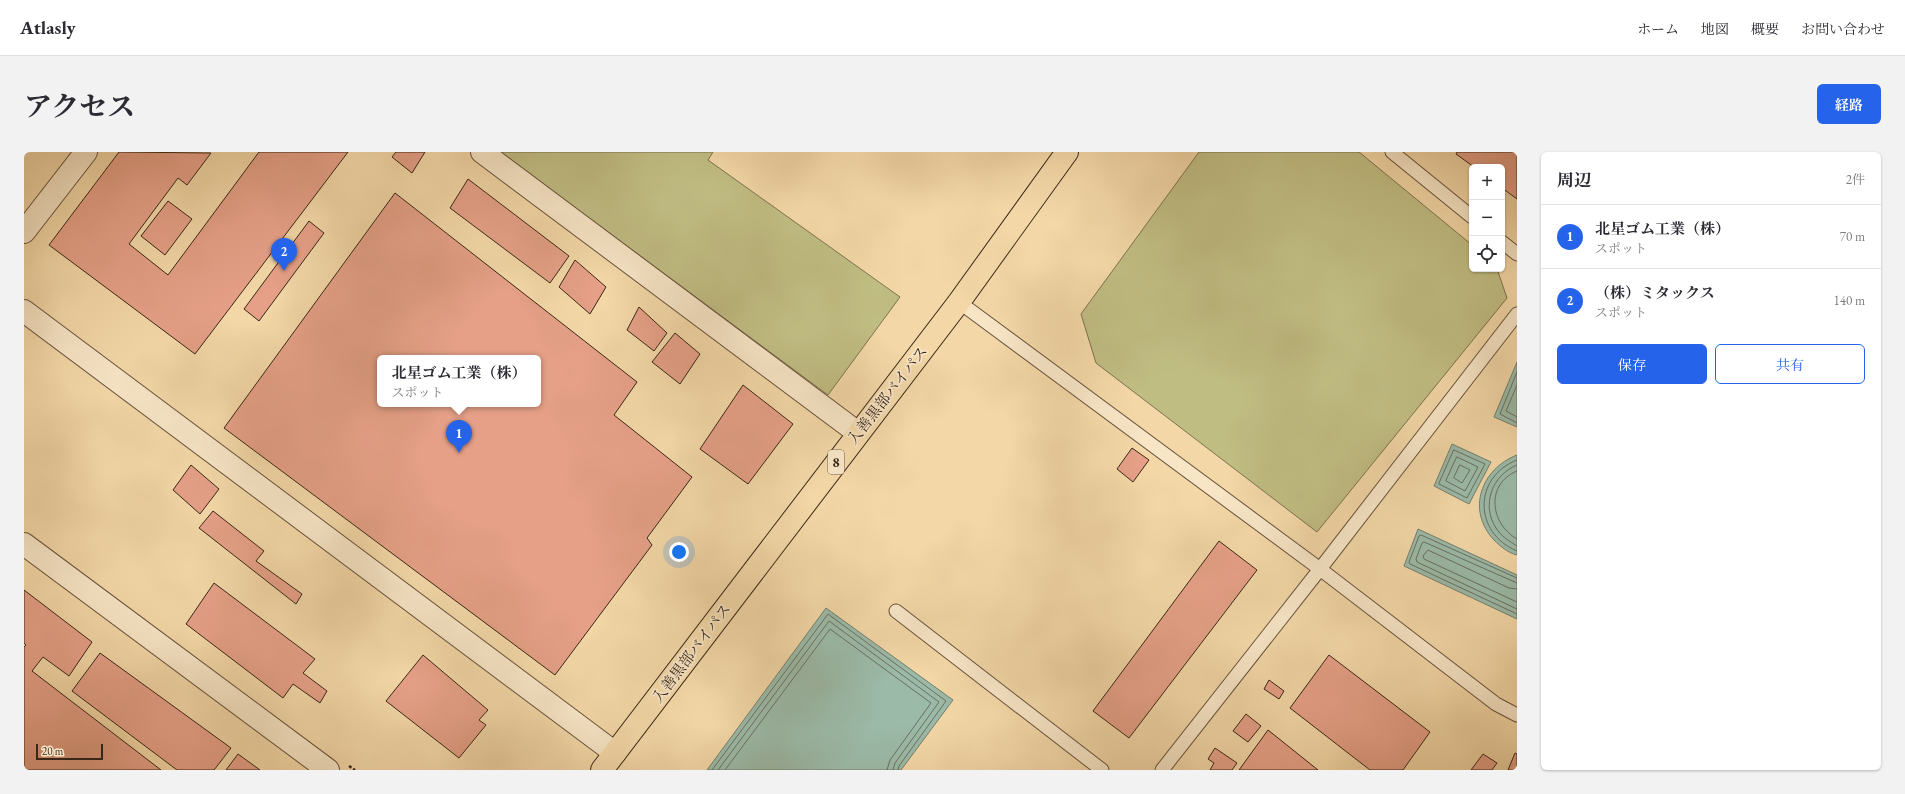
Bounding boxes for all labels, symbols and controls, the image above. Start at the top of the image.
text: Atlasly [20,15,76,40]
text: ホーム [1637,20,1679,38]
text: 地図 [1701,20,1729,38]
text: 概要 [1751,20,1779,38]
text: お問い合わせ [1801,20,1885,38]
button: 経路 [1817,84,1881,124]
text: アクセス [24,88,135,124]
map controls [1469,164,1505,272]
button: + [1469,164,1505,200]
text: 周辺 [1557,169,1591,191]
text: 2件 [1846,171,1865,188]
button: − [1469,200,1505,236]
text: 北星ゴム工業（株） [1595,219,1730,238]
text: 1 [1567,228,1573,245]
text: 70 m [1840,228,1865,245]
button: locate [1469,236,1505,272]
pin: 2 [271,238,297,271]
text: スポット [1595,240,1647,257]
text: （株）ミタックス [1595,283,1715,302]
text: 2 [1567,292,1573,309]
text: 140 m [1834,292,1865,309]
text: スポット [1595,304,1647,321]
street label: 入善黒部バイパス [843,342,931,448]
button: 保存 [1557,344,1707,384]
button: 共有 [1715,344,1865,384]
popup [377,355,541,407]
text: 北星ゴム工業（株） [391,363,527,382]
text: スポット [391,384,444,401]
pin: 1 [446,420,472,453]
road number: 8 [828,450,844,474]
your location [669,542,689,562]
street label: 入善黒部バイパス [647,599,735,707]
scale bar [36,742,103,761]
text: 20 m [42,744,63,758]

